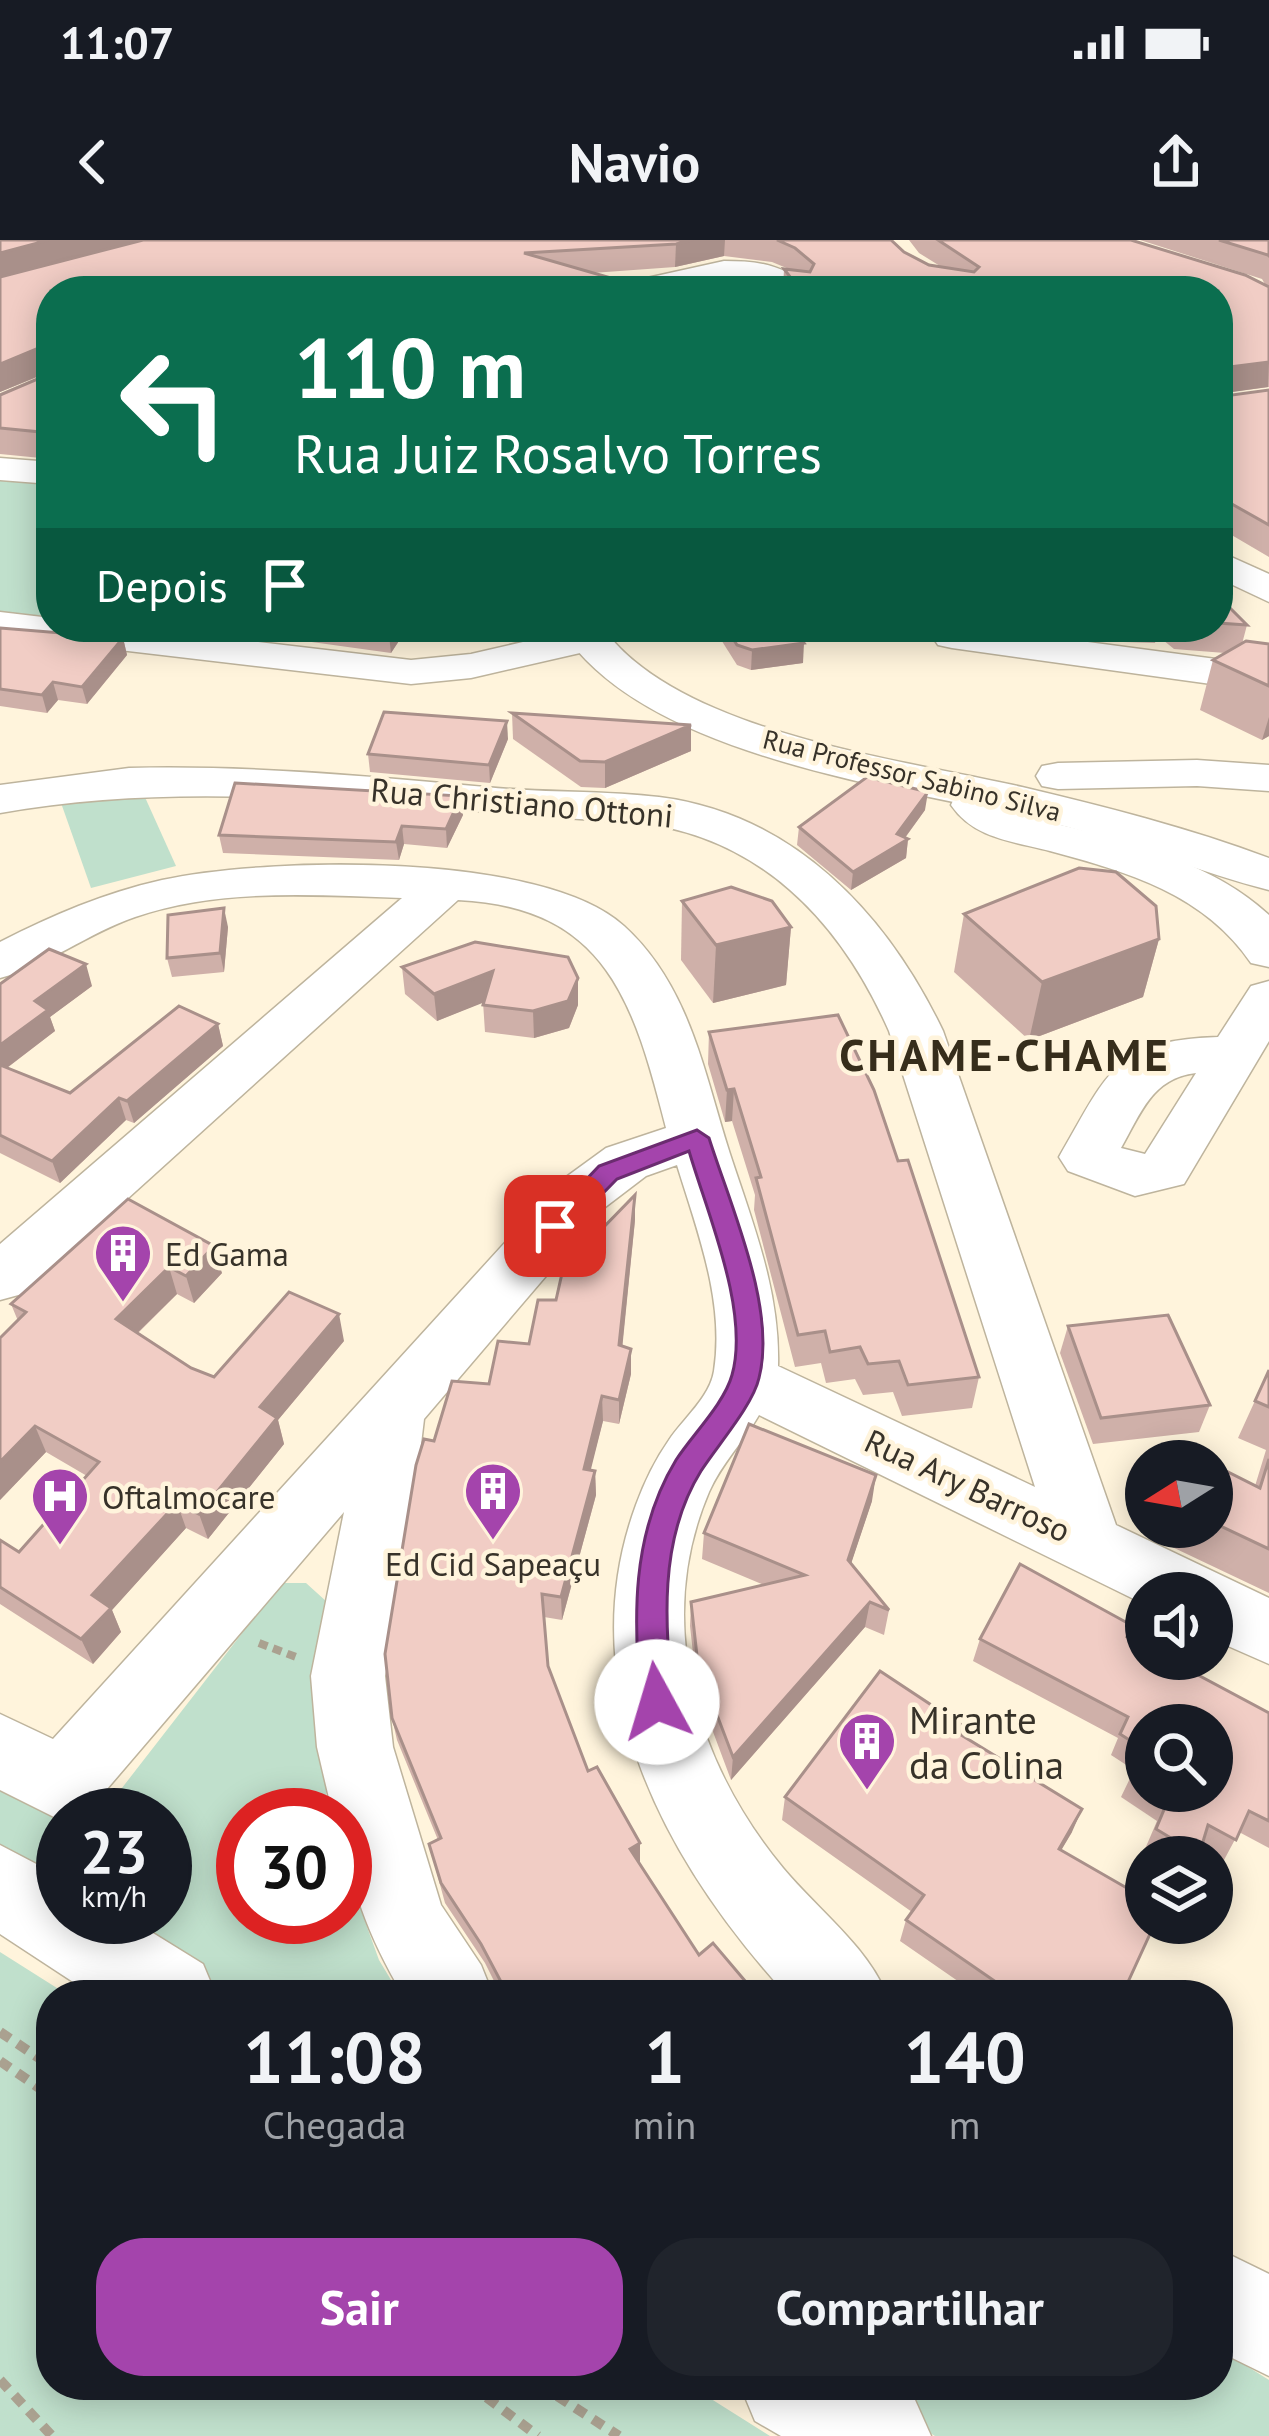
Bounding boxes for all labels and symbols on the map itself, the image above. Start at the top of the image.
street label: Rua Professor Sabino Silva [759,722,1065,828]
street label: Rua Christiano Ottoni [369,767,675,837]
district label: CHAME-CHAME [839,1025,1171,1083]
pin [504,1175,606,1277]
building icon: Ed Gama [92,1222,154,1304]
place label: Ed Gama [165,1232,289,1275]
street label: Rua Ary Barroso [858,1419,1078,1551]
north arrow [1125,1440,1233,1548]
building icon: Ed Cid Sapeaçu [462,1460,524,1542]
hospital icon: Oftalmocare [29,1465,91,1547]
place label: Oftalmocare [102,1475,275,1518]
place label: Ed Cid Sapeaçu [385,1542,601,1585]
position arrow [594,1639,720,1765]
place label: Mirante da Colina [909,1694,1064,1790]
building icon: Mirante da Colina [836,1710,898,1792]
speed limit sign: 30 [216,1788,372,1944]

